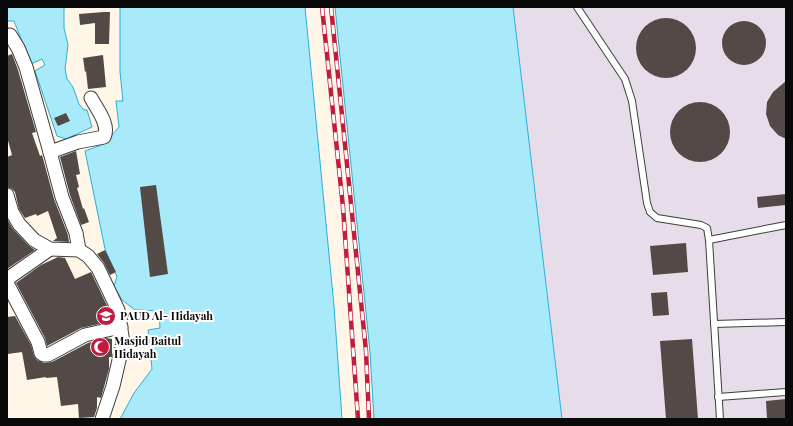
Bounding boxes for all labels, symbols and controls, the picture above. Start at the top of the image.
school or university icon: PAUD Al- Hidayah [95,305,117,327]
place label: PAUD Al- Hidayah [120,308,213,323]
place label: Masjid Baitul Hidayah [114,333,182,361]
mosque icon: Masjid Baitul Hidayah [89,336,111,358]

